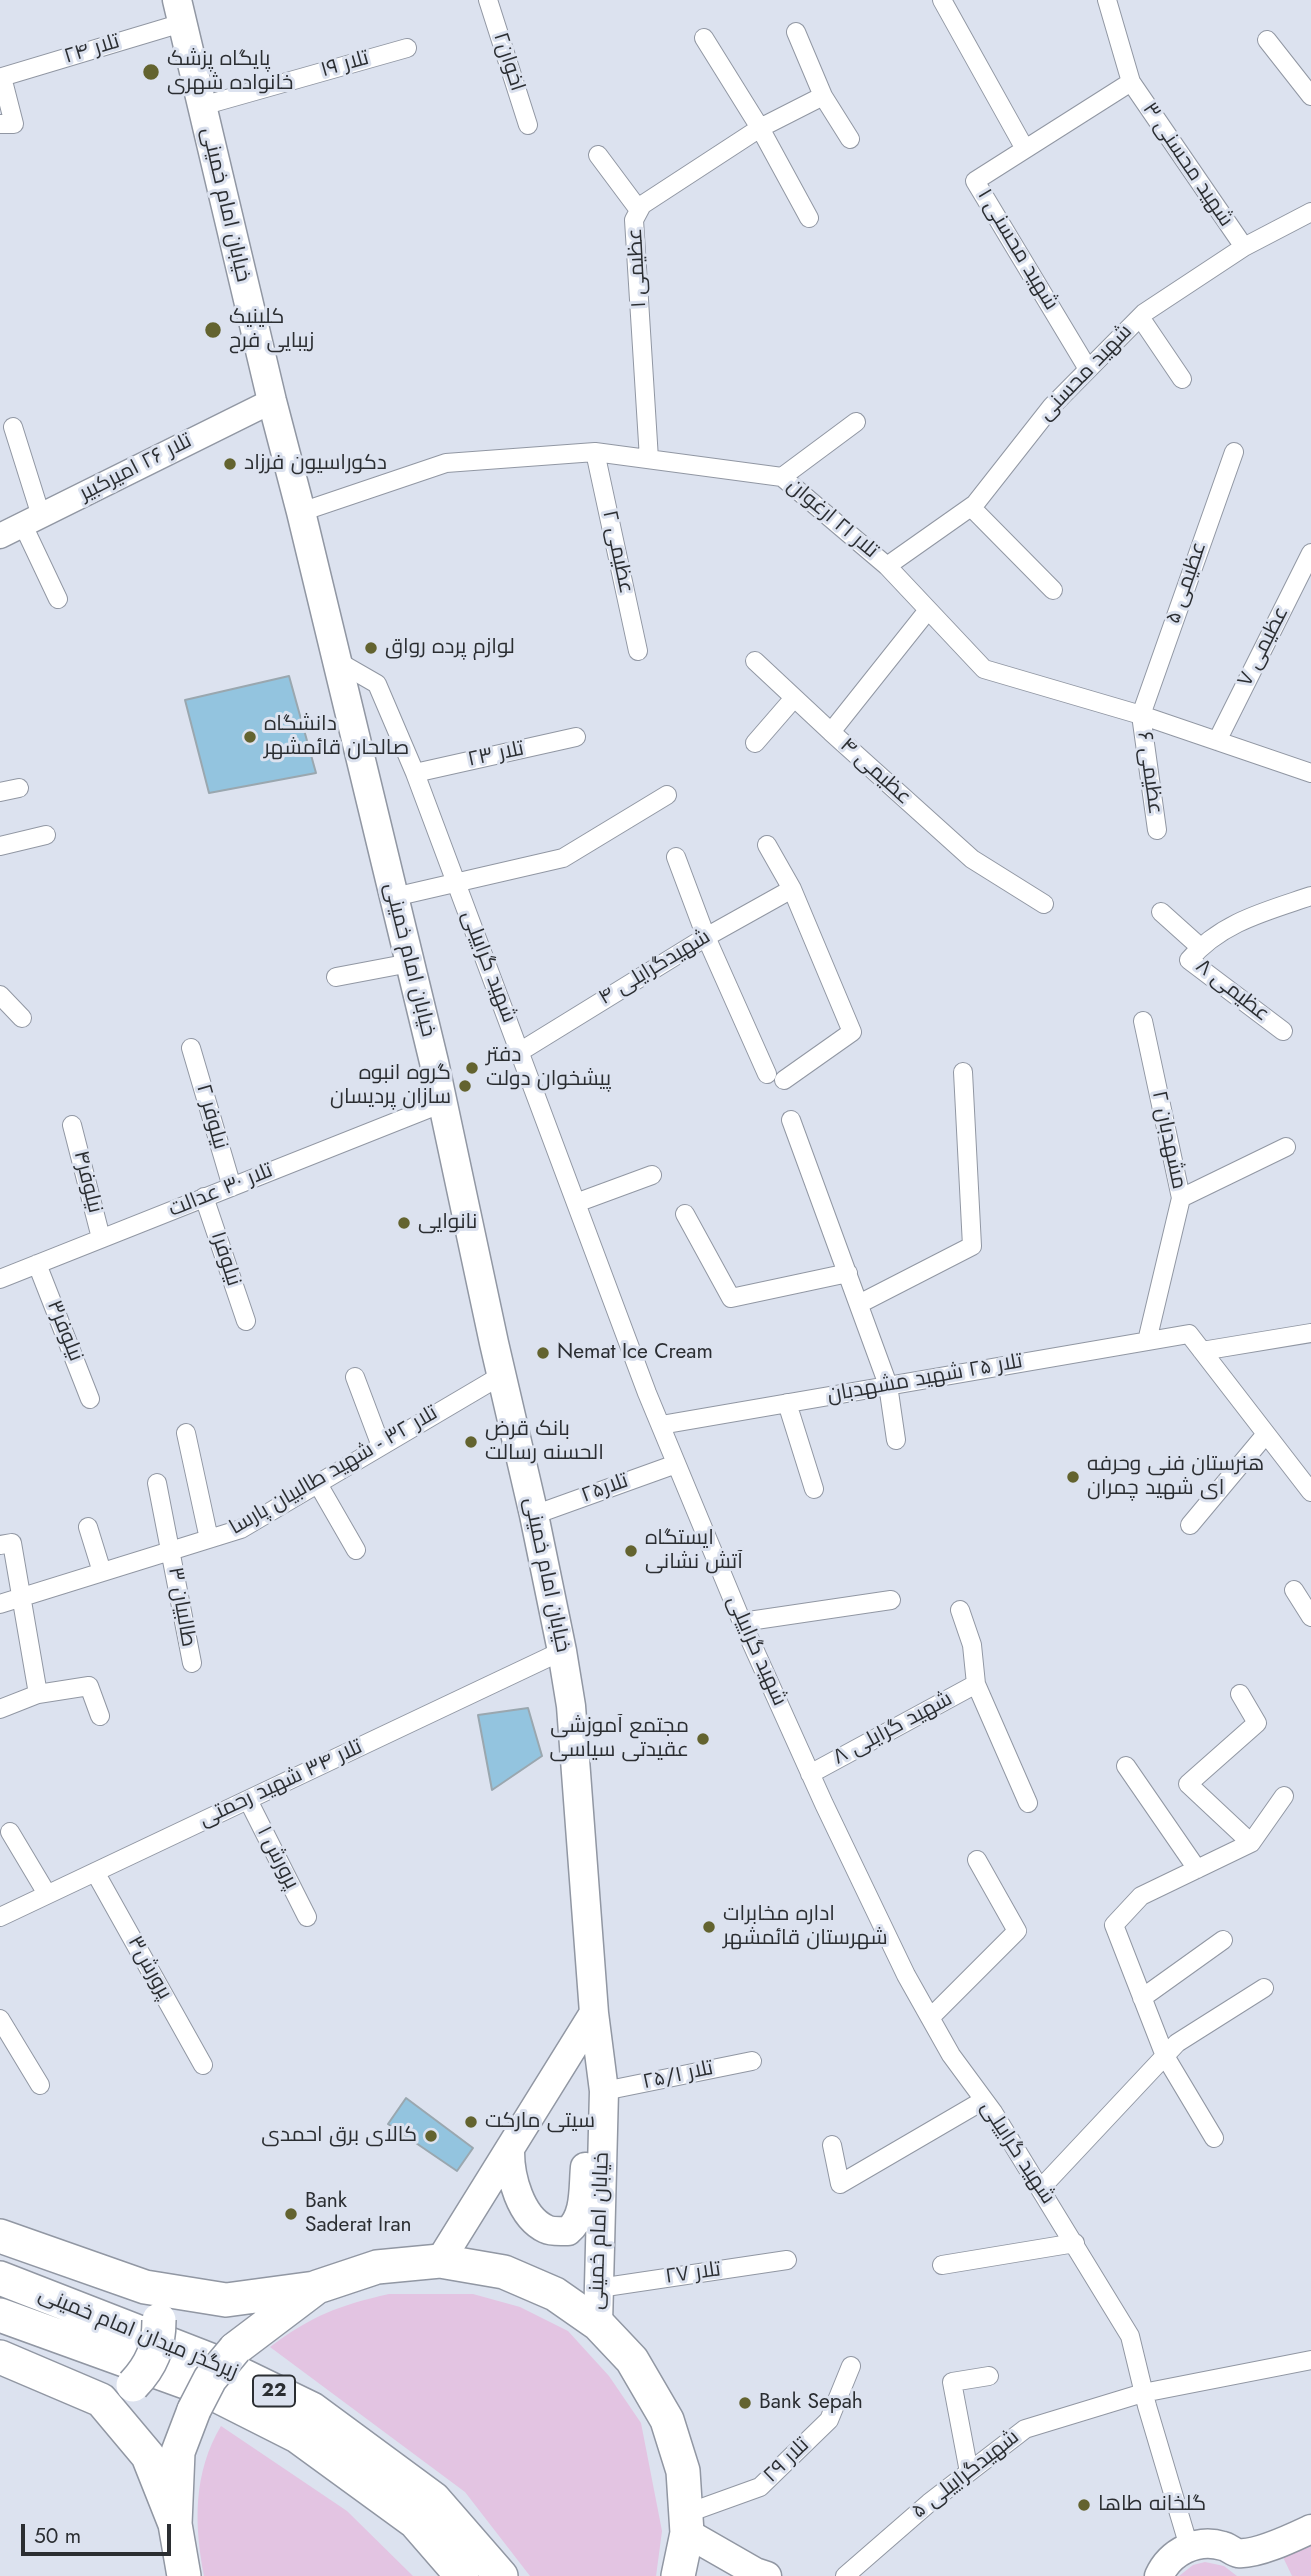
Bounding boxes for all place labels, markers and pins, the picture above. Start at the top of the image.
place label: پایگاه پزشک خانواده شهری [167,47,293,97]
marker: پایگاه پزشک خانواده شهری [141,62,161,82]
place label: کلینیک زیبایی فرح [229,305,314,355]
marker: کلینیک زیبایی فرح [203,320,223,340]
place label: دکوراسیون فرزاد [244,451,387,477]
marker: دکوراسیون فرزاد [222,456,238,472]
place label: لوازم پرده رواق [385,635,515,661]
marker: لوازم پرده رواق [363,640,379,656]
place label: دانشگاه صالحان قائمشهر [264,712,409,762]
marker: دانشگاه صالحان قائمشهر [242,729,258,745]
place label: دفتر پیشخوان دولت [486,1043,611,1093]
marker: دفتر پیشخوان دولت [464,1060,480,1076]
place label: گروه انبوه سازان پردیسان [330,1061,451,1111]
marker: گروه انبوه سازان پردیسان [457,1078,473,1094]
place label: نانوایی [418,1210,477,1236]
marker: نانوایی [396,1215,412,1231]
place label: Nemat Ice Cream [557,1340,713,1366]
marker: Nemat Ice Cream [535,1345,551,1361]
place label: بانک قرض الحسنه رسالت [485,1417,604,1467]
marker: بانک قرض الحسنه رسالت [463,1434,479,1450]
place label: هنرستان فنی وحرفه ای شهید چمران [1087,1452,1264,1502]
marker: هنرستان فنی وحرفه ای شهید چمران [1065,1469,1081,1485]
place label: ایستگاه آتش نشانی [645,1526,743,1576]
marker: ایستگاه آتش نشانی [623,1543,639,1559]
place label: مجتمع آموزشی عقیدتی سیاسی [550,1714,689,1764]
marker: مجتمع آموزشی عقیدتی سیاسی [695,1731,711,1747]
place label: اداره مخابرات شهرستان قائمشهر [723,1902,887,1952]
marker: اداره مخابرات شهرستان قائمشهر [701,1919,717,1935]
place label: سیتی مارکت [485,2109,595,2135]
marker: سیتی مارکت [463,2114,479,2130]
place label: کالای برق احمدی [261,2123,417,2149]
marker: کالای برق احمدی [423,2128,439,2144]
place label: Bank Saderat Iran [305,2189,412,2239]
marker: Bank Saderat Iran [283,2206,299,2222]
place label: Bank Sepah [759,2390,863,2416]
marker: Bank Sepah [737,2395,753,2411]
place label: گلخانه طاها [1098,2492,1206,2518]
marker: گلخانه طاها [1076,2497,1092,2513]

